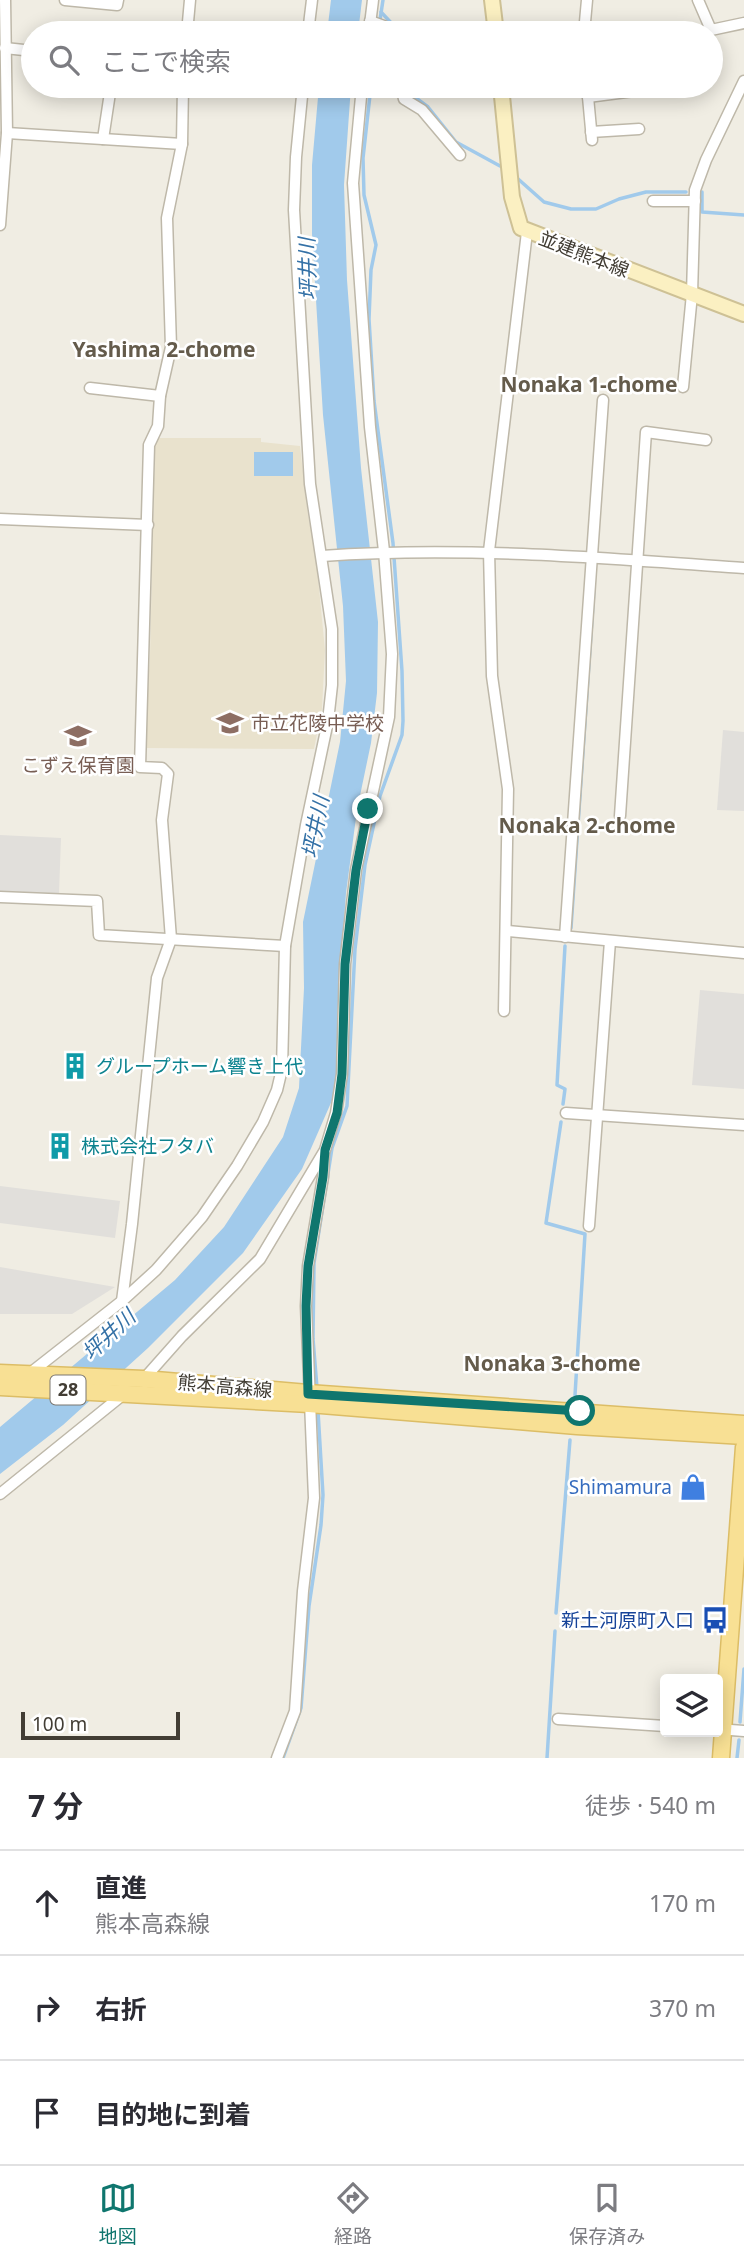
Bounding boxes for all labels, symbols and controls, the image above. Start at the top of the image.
search box [21,21,723,98]
icon: search [45,41,83,79]
text: ここで検索 [101,43,231,79]
street label: 並建熊本線 [535,225,633,283]
water label: 坪井川 [292,235,322,301]
district label: Yashima 2-chome [72,335,256,363]
district label: Nonaka 1-chome [501,370,677,398]
school or university icon: 市立花陵中学校 [215,708,245,738]
place label: 市立花陵中学校 [251,710,384,736]
school or university icon: こずえ保育園 [63,721,93,751]
place label: こずえ保育園 [21,752,135,778]
water label: 坪井川 [295,791,335,860]
route end [352,793,383,824]
district label: Nonaka 2-chome [499,811,675,839]
building icon: グループホーム響き上代 [60,1051,90,1081]
place label: グループホーム響き上代 [96,1053,303,1079]
building icon: 株式会社フタバ [45,1131,75,1161]
place label: 株式会社フタバ [81,1133,214,1159]
water label: 坪井川 [76,1301,142,1366]
district label: Nonaka 3-chome [464,1349,640,1377]
street label: 熊本高森線 [177,1369,273,1403]
road number: 28 [50,1376,86,1405]
route start [564,1395,595,1426]
shop icon: Shimamura [678,1472,708,1502]
place label: Shimamura [569,1474,672,1500]
bus stop icon: 新土河原町入口 [700,1605,730,1635]
place label: 新土河原町入口 [561,1607,694,1633]
map controls [660,1674,723,1737]
button: layers [660,1674,723,1737]
scale bar [21,1709,180,1741]
text: 100 m [32,1711,87,1737]
text: 7 分 [28,1785,83,1826]
text: 徒歩 · 540 m [585,1789,716,1821]
text: 直進 [95,1869,147,1905]
icon: ahead [28,1884,66,1922]
text: 170 m [649,1887,716,1919]
text: 熊本高森線 [95,1907,210,1939]
icon: right [28,1989,66,2027]
text: 右折 [95,1991,147,2027]
text: 370 m [649,1992,716,2024]
icon: arrive [28,2094,66,2132]
text: 目的地に到着 [95,2096,251,2132]
tab: 地図 [99,2179,137,2249]
tab: 経路 [334,2179,372,2249]
tab: 保存済み [569,2179,645,2249]

